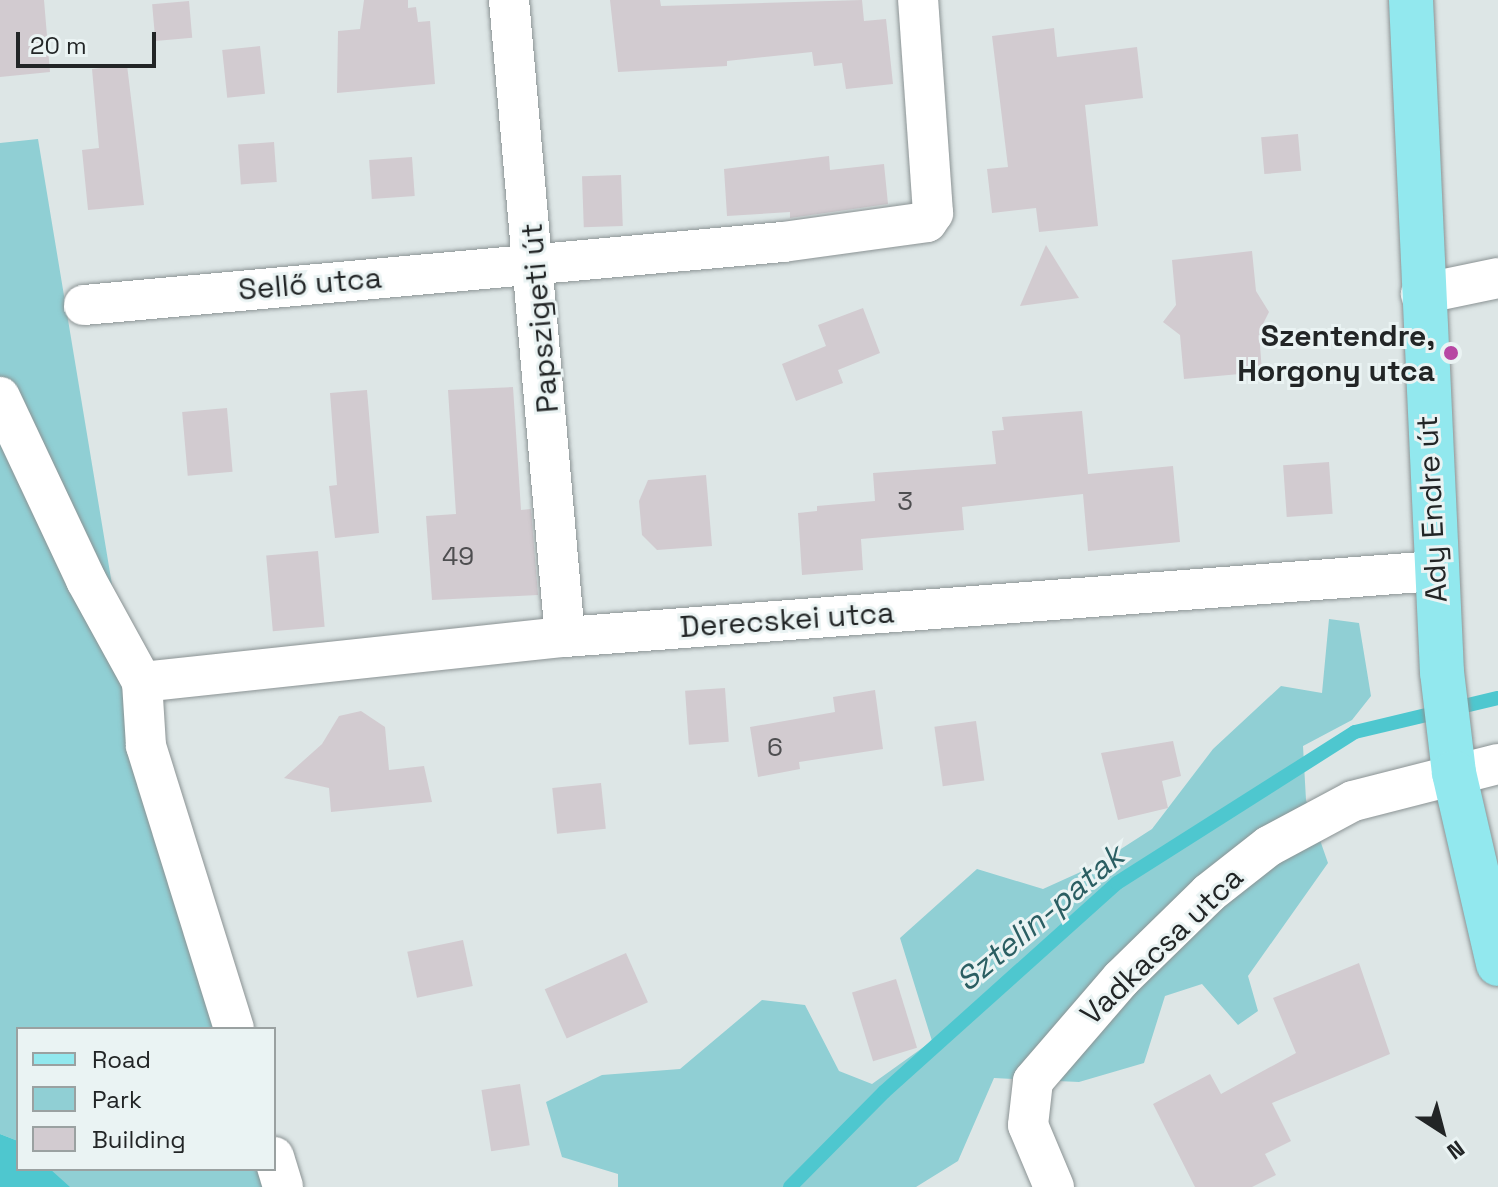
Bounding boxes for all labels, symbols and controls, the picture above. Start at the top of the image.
scale bar [20,16,160,66]
text: 20 m [30,30,87,61]
street label: Papszigeti út [514,222,566,414]
street label: Sellő utca [237,260,383,308]
place label: Szentendre, Horgony utca [1237,318,1435,388]
marker: Szentendre, Horgony utca [1442,344,1460,362]
street label: Ady Endre út [1409,415,1455,603]
house number: 3 [897,486,913,518]
house number: 49 [442,541,474,573]
street label: Derecskei utca [679,595,895,645]
house number: 6 [767,732,783,764]
water label: Sztelin-patak [948,837,1132,999]
street label: Vadkacsa utca [1073,860,1251,1032]
legend [16,1027,276,1171]
text: Road [92,1044,151,1075]
text: Park [92,1084,142,1115]
north arrow [1402,1091,1482,1171]
text: Building [92,1124,186,1155]
text: N [1442,1135,1470,1166]

